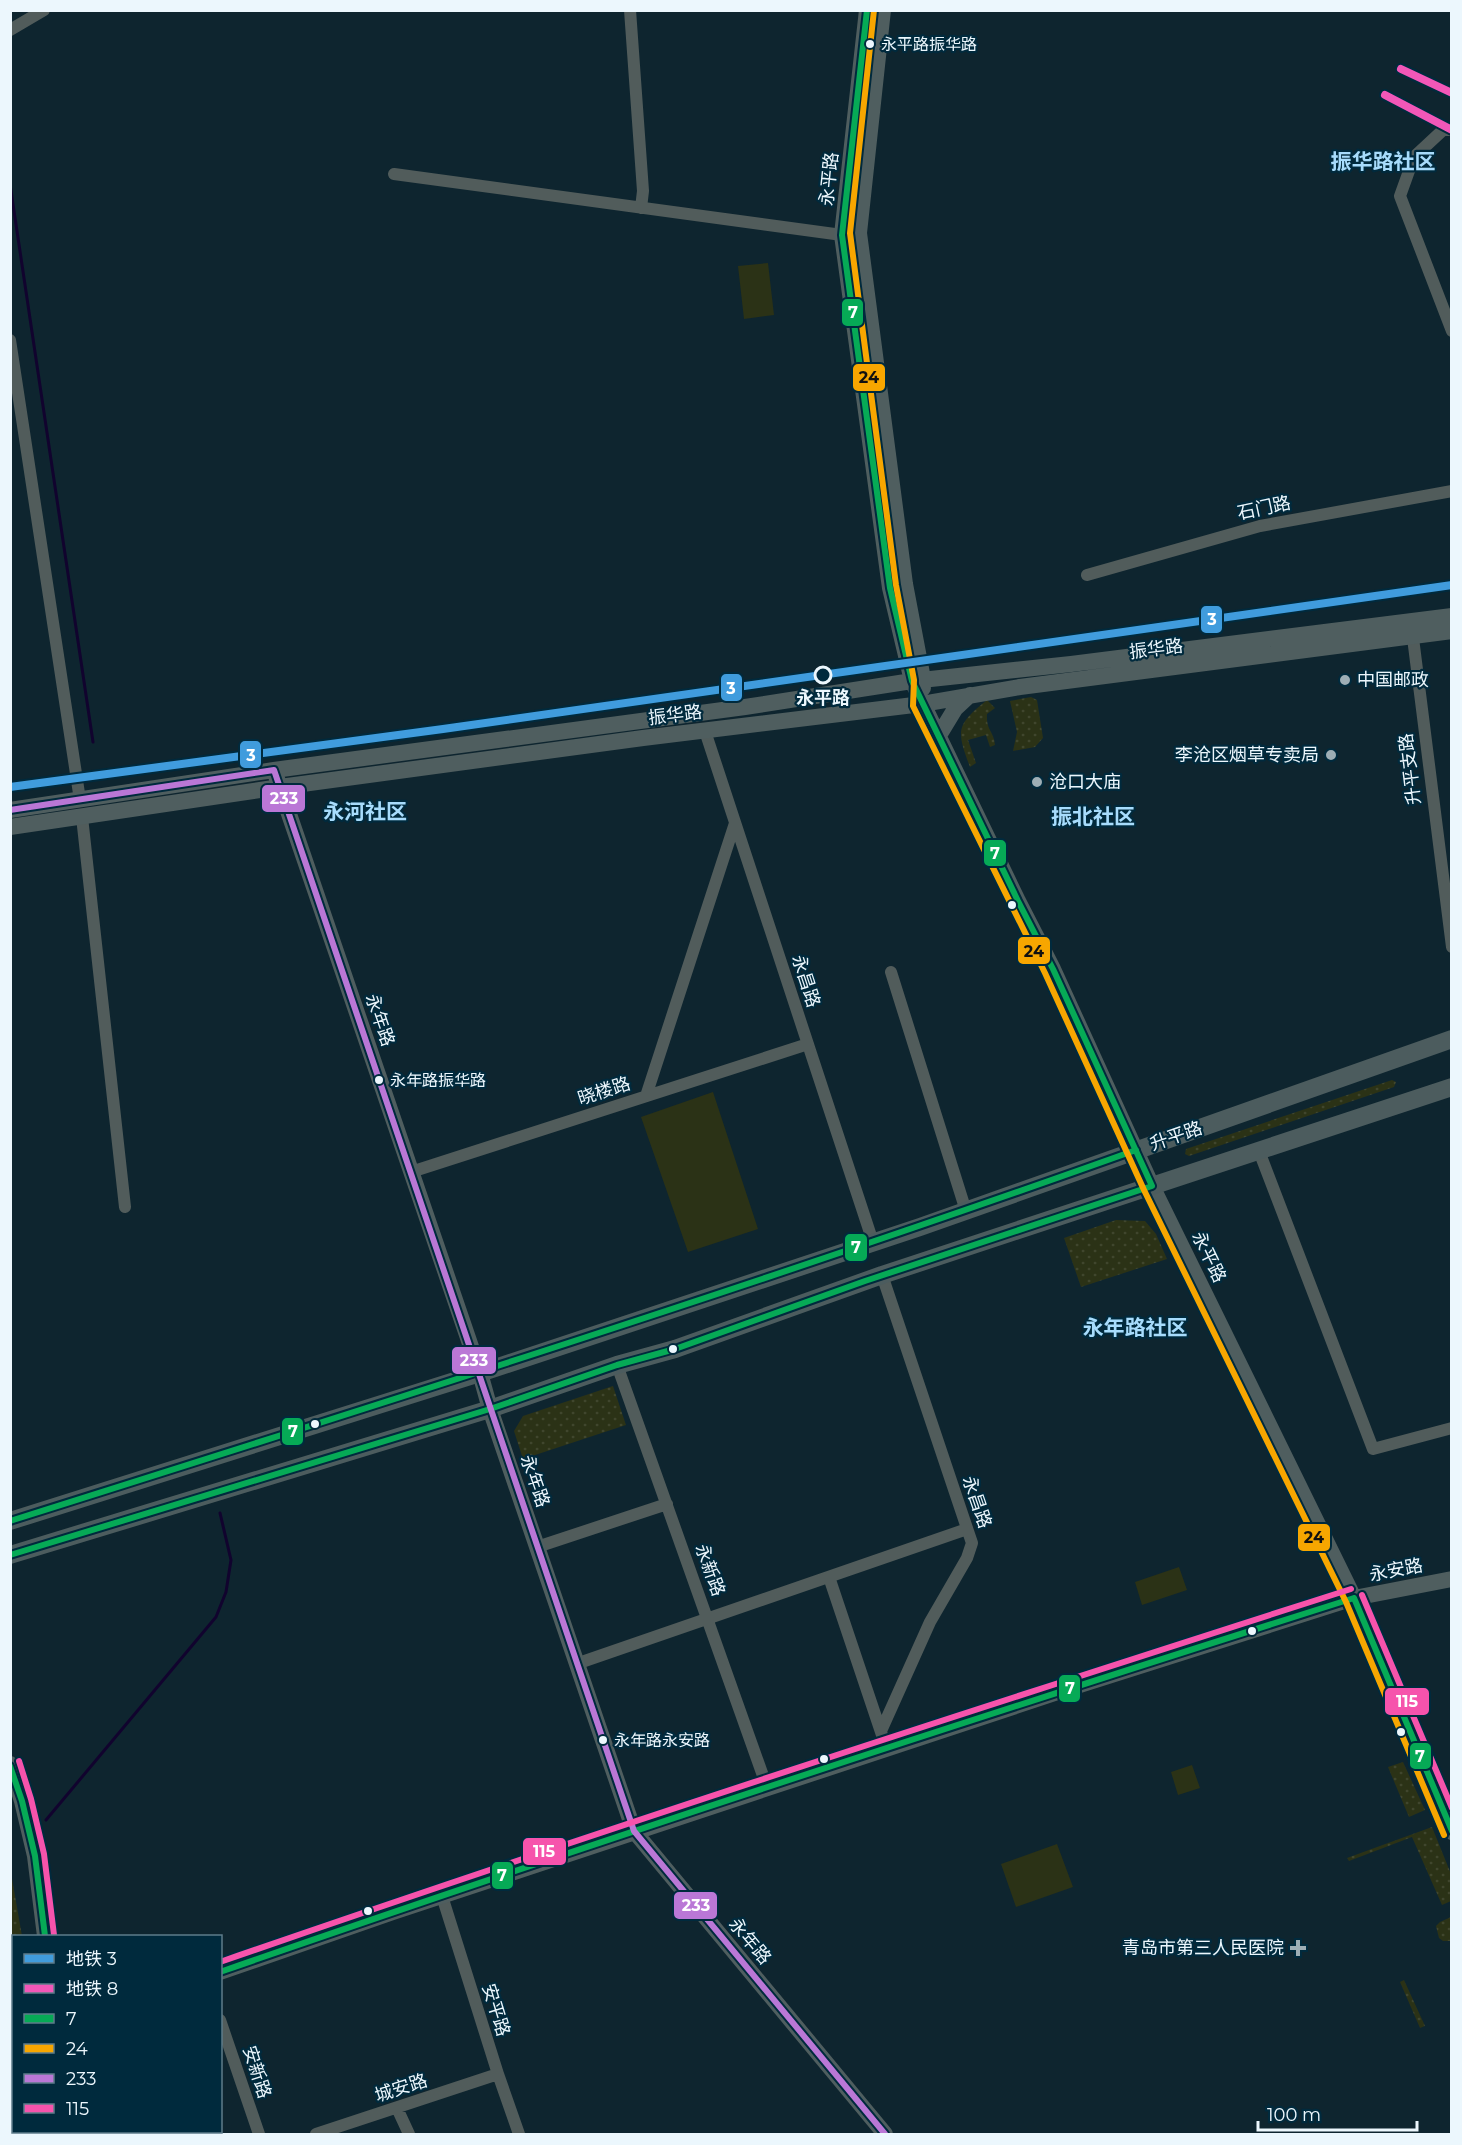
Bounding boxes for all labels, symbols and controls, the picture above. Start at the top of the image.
place label: 永平路振华路 [881,35,977,54]
marker: 永平路振华路 [864,38,876,50]
district label: 振华路社区 [1331,149,1436,174]
street label: 永平路 [815,151,843,207]
line badge: 7 [841,298,864,327]
text: 7 [848,303,858,322]
line badge: 24 [852,363,886,392]
text: 24 [859,368,879,387]
street label: 石门路 [1235,492,1293,524]
line badge: 3 [1200,605,1223,634]
text: 3 [1206,610,1217,629]
street label: 振华路 [1128,635,1184,663]
marker: 永平路 [814,666,832,684]
place label: 中国邮政 [1357,669,1429,691]
line badge: 3 [720,673,743,702]
marker: 中国邮政 [1338,673,1352,687]
text: 3 [725,679,736,698]
place label: 永平路 [796,687,850,709]
street label: 振华路 [647,701,703,729]
street label: 升平支路 [1395,732,1425,806]
line badge: 3 [239,740,262,769]
place label: 李沧区烟草专卖局 [1175,744,1319,766]
text: 3 [245,746,256,765]
marker: 李沧区烟草专卖局 [1324,748,1338,762]
place label: 沧口大庙 [1049,771,1121,793]
marker: 沧口大庙 [1030,775,1044,789]
line badge: 233 [261,784,306,813]
text: 233 [270,789,298,808]
district label: 永河社区 [323,799,407,824]
district label: 振北社区 [1051,804,1135,829]
line badge: 7 [983,839,1007,867]
text: 7 [990,844,1000,863]
unlabelled marker [1006,899,1018,911]
line badge: 24 [1017,936,1051,965]
text: 24 [1024,942,1044,961]
street label: 永昌路 [787,952,825,1010]
street label: 永年路 [361,991,399,1049]
place label: 永年路振华路 [390,1071,486,1090]
street label: 晓楼路 [575,1072,633,1110]
marker: 永年路振华路 [373,1074,385,1086]
street label: 升平路 [1147,1117,1205,1155]
street label: 永平路 [1187,1228,1231,1286]
line badge: 7 [844,1233,868,1262]
text: 7 [851,1238,861,1257]
district label: 永年路社区 [1083,1315,1188,1340]
unlabelled marker [667,1343,679,1355]
line badge: 233 [451,1346,497,1375]
text: 233 [460,1351,488,1370]
line badge: 7 [281,1417,304,1446]
unlabelled marker [309,1418,321,1430]
text: 7 [288,1422,298,1441]
street label: 永年路 [516,1452,554,1510]
street label: 永昌路 [958,1473,996,1531]
line badge: 24 [1297,1523,1331,1552]
text: 24 [1304,1528,1324,1547]
street label: 永新路 [690,1541,730,1599]
street label: 永安路 [1367,1554,1425,1586]
unlabelled marker [1246,1625,1258,1637]
line badge: 7 [1058,1674,1081,1703]
text: 7 [1065,1679,1075,1698]
line badge: 115 [1384,1687,1430,1716]
text: 115 [1396,1692,1419,1711]
unlabelled marker [1395,1726,1407,1738]
place label: 永年路永安路 [614,1731,710,1750]
marker: 永年路永安路 [597,1734,609,1746]
line badge: 7 [1409,1742,1432,1770]
text: 7 [1415,1747,1425,1766]
unlabelled marker [818,1753,830,1765]
line badge: 115 [522,1837,567,1866]
text: 115 [533,1842,556,1861]
line badge: 7 [491,1861,514,1890]
text: 7 [497,1866,507,1885]
line badge: 233 [673,1891,718,1920]
text: 233 [682,1896,710,1915]
unlabelled marker [362,1905,374,1917]
street label: 永年路 [724,1913,776,1969]
legend [12,1935,222,2133]
place label: 青岛市第三人民医院 [1122,1937,1284,1959]
marker: 青岛市第三人民医院 [1289,1939,1307,1957]
text: 地铁 3 [66,1948,117,1970]
text: 地铁 8 [66,1978,118,2000]
street label: 安平路 [478,1981,514,2039]
text: 7 [66,2008,77,2030]
text: 24 [66,2038,88,2060]
street label: 安新路 [238,2043,276,2101]
text: 233 [66,2068,96,2090]
street label: 城安路 [372,2069,430,2107]
scale bar [1258,2094,1417,2132]
text: 115 [66,2098,89,2120]
text: 100 m [1267,2104,1321,2126]

